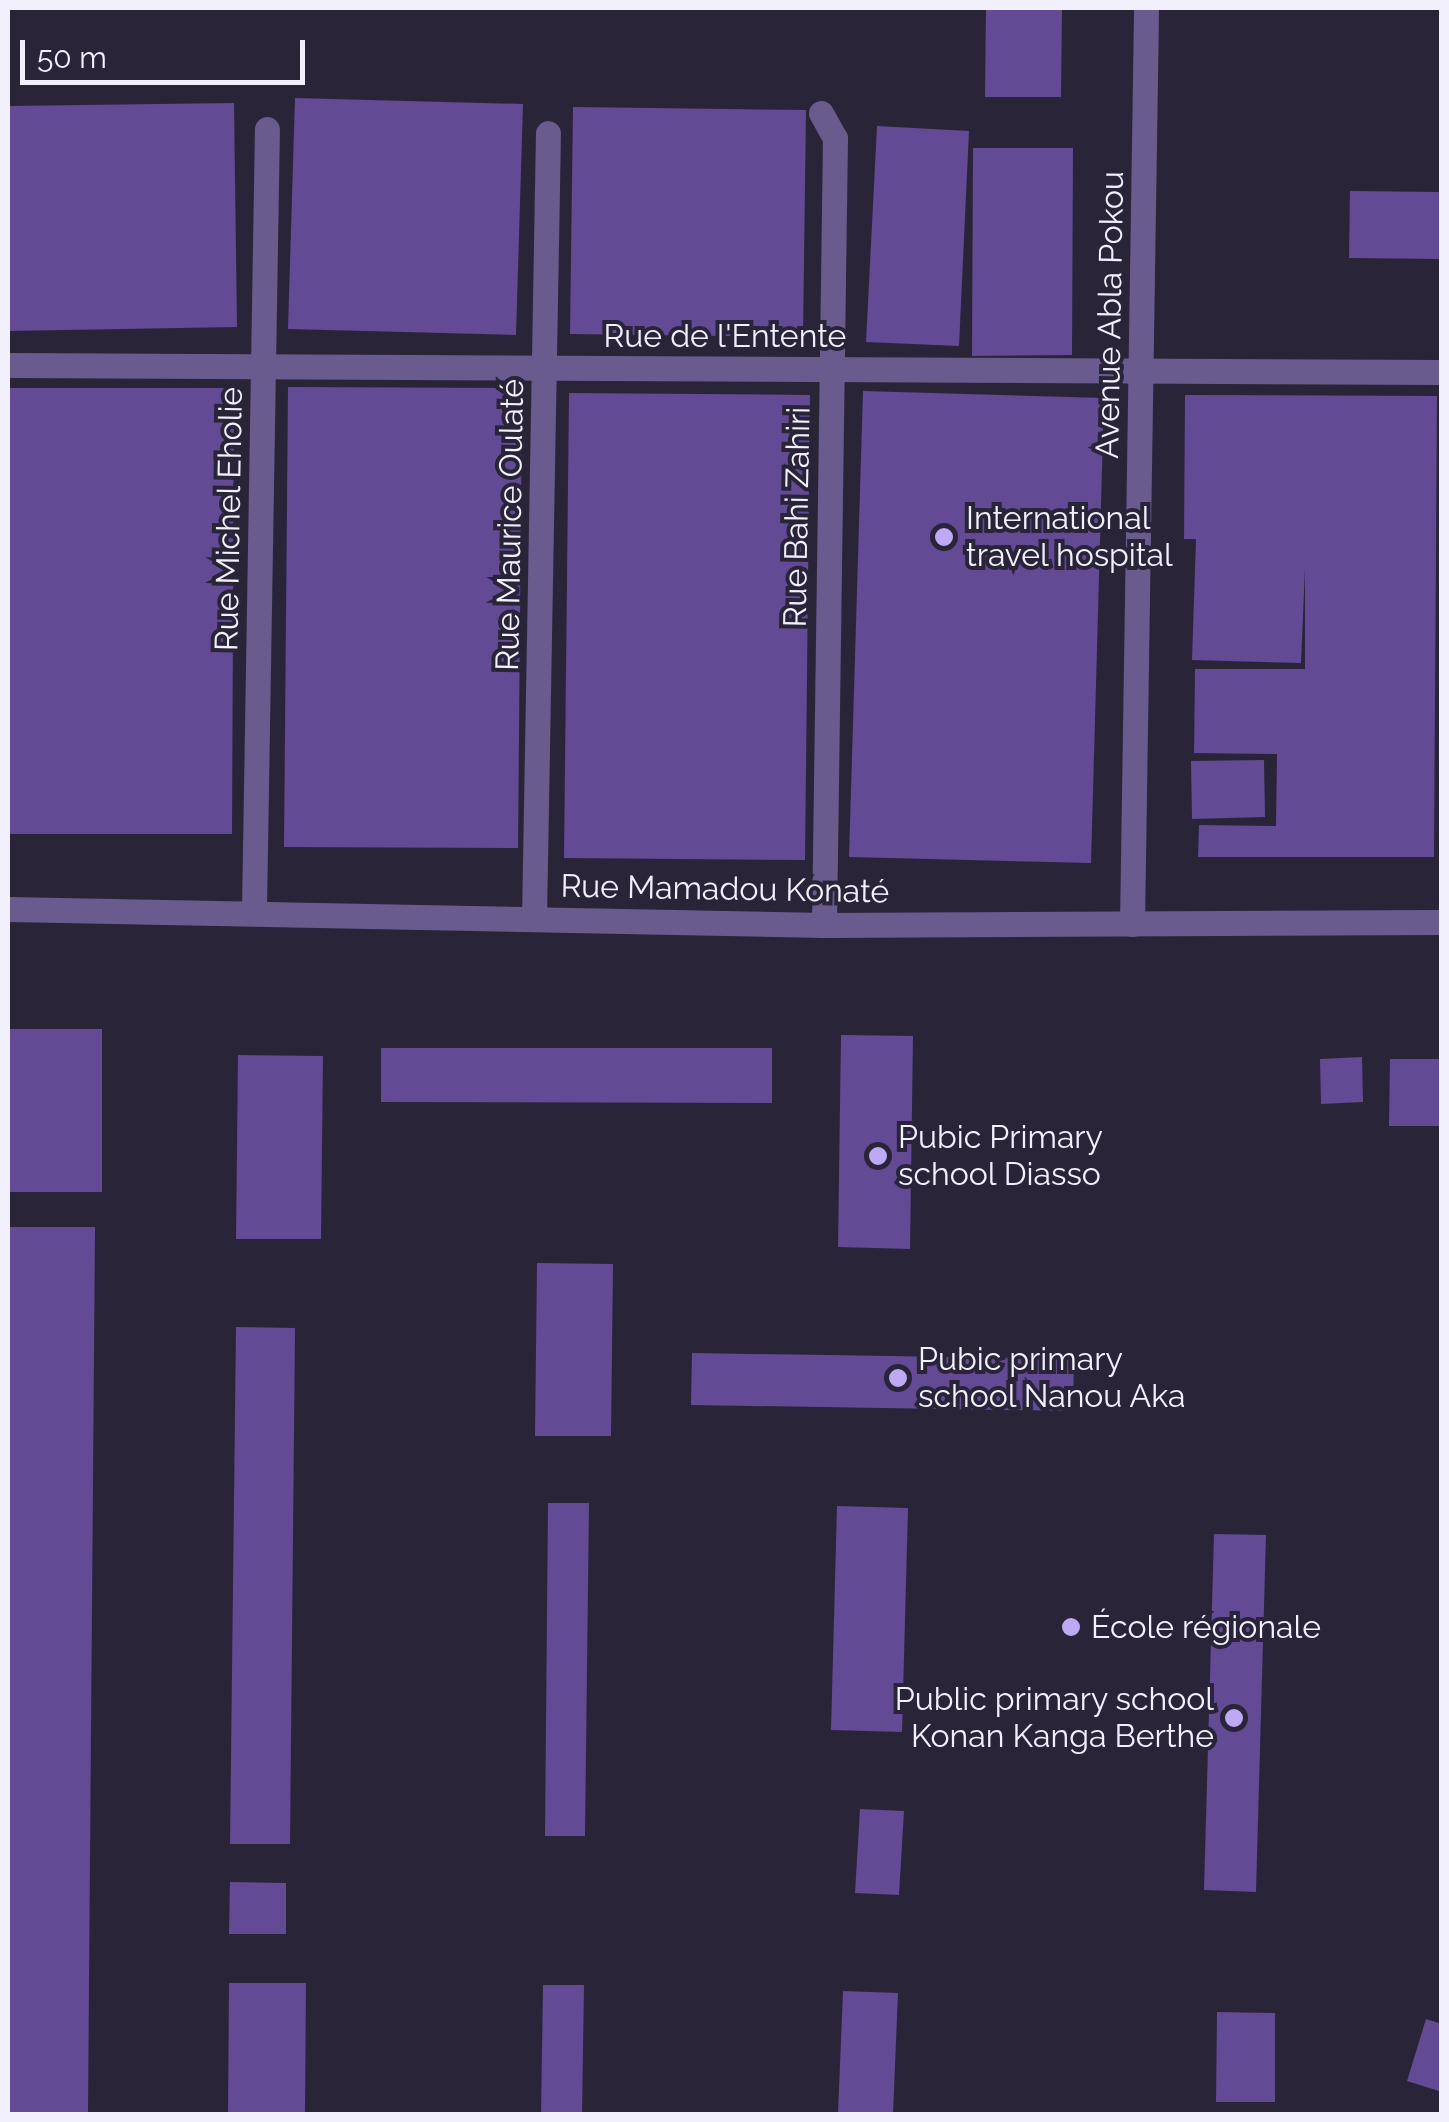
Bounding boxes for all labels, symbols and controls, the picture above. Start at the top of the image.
scale bar [25,20,310,82]
text: 50 m [37,40,107,75]
street label: Avenue Abla Pokou [1088,170,1132,460]
street label: Rue de l'Entente [604,317,846,355]
street label: Rue Maurice Oulaté [488,379,532,671]
street label: Rue Michel Eholie [207,386,251,652]
street label: Rue Bahi Zahiri [776,406,818,628]
place label: International travel hospital [966,500,1174,575]
marker: International travel hospital [931,524,957,550]
street label: Rue Mamadou Konaté [560,867,890,911]
place label: Pubic Primary school Diasso [898,1119,1103,1194]
marker: Pubic Primary school Diasso [867,1145,889,1167]
place label: Pubic primary school Nanou Aka [918,1341,1187,1416]
marker: Pubic primary school Nanou Aka [887,1367,909,1389]
place label: École régionale [1091,1608,1321,1646]
marker: École régionale [1060,1616,1082,1638]
place label: Public primary school Konan Kanga Berthe [894,1681,1214,1756]
marker: Public primary school Konan Kanga Berthe [1223,1707,1245,1729]

